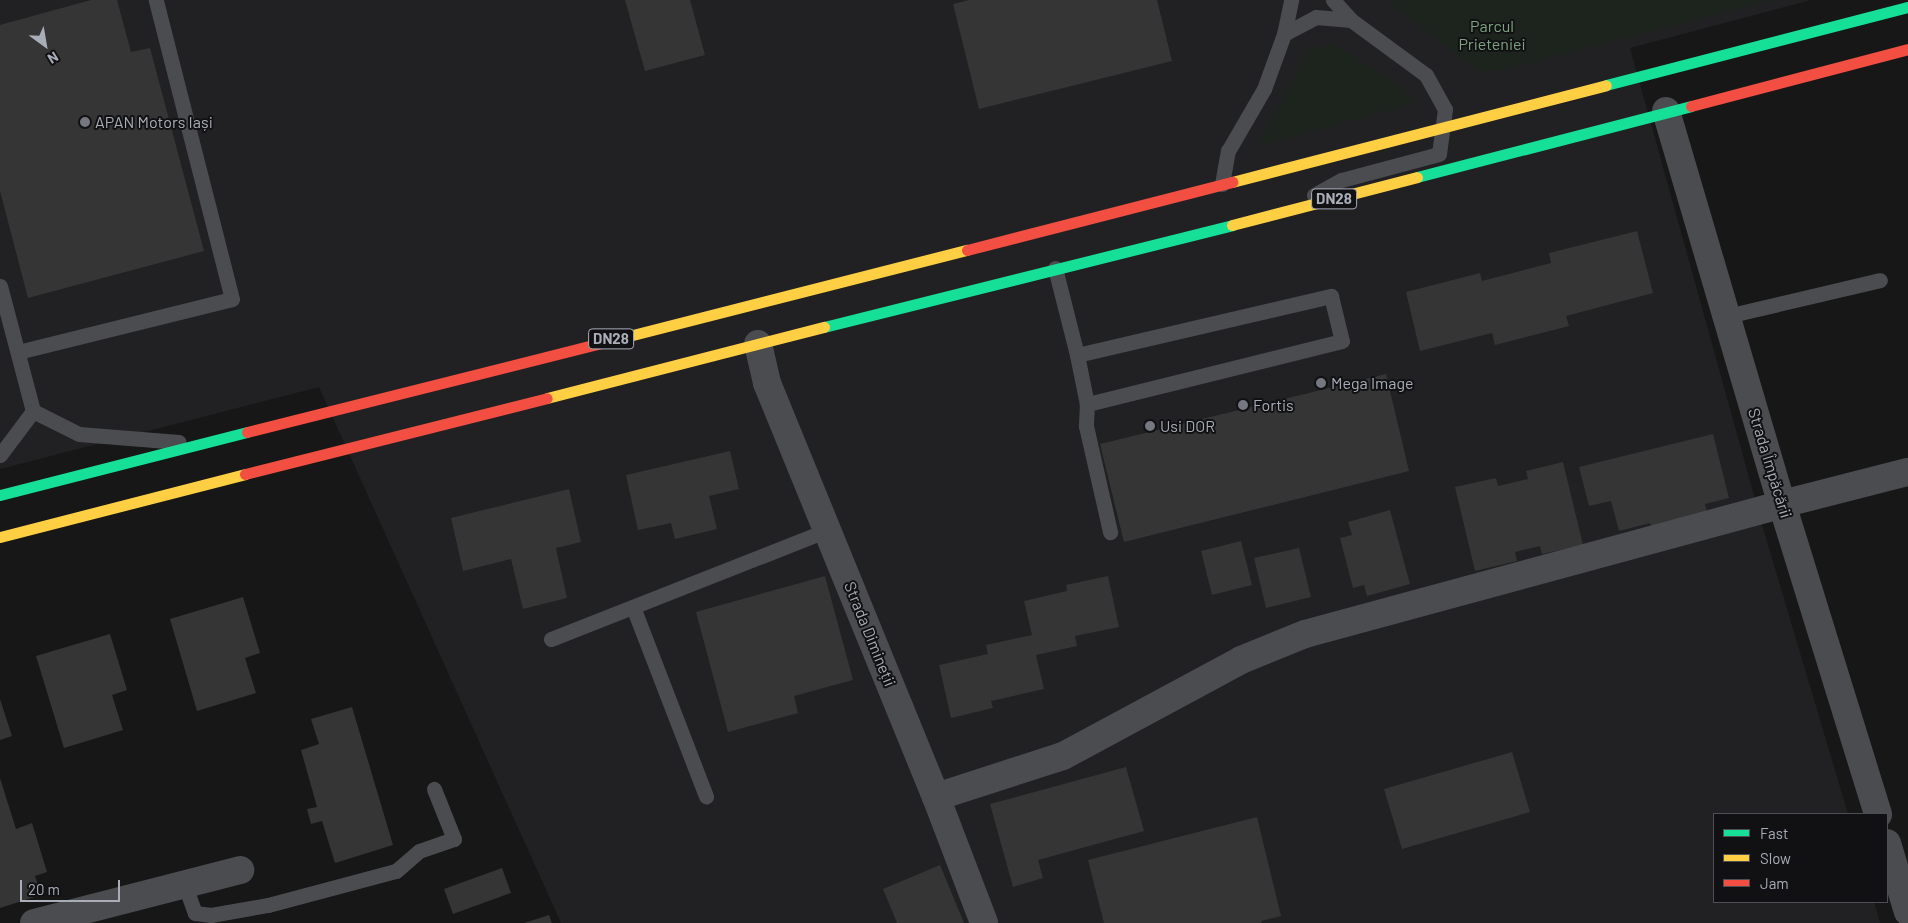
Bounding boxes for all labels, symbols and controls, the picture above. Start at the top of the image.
park label: Parcul Prieteniei [1458,16,1526,54]
north arrow [20,20,70,70]
text: N [45,48,62,68]
place label: APAN Motors Iași [95,112,213,132]
marker: APAN Motors Iași [79,116,91,128]
road number: DN28 [1310,186,1358,212]
road number: DN28 [587,326,635,352]
place label: Mega Image [1331,373,1414,393]
marker: Mega Image [1315,377,1327,389]
place label: Fortis [1253,395,1294,415]
marker: Fortis [1237,399,1249,411]
street label: Strada Împăcării [1744,406,1796,520]
place label: Usi DOR [1160,416,1215,436]
marker: Usi DOR [1144,420,1156,432]
street label: Strada Dimineții [840,579,900,689]
legend [1713,813,1888,903]
text: Fast [1760,824,1788,842]
text: Slow [1760,849,1791,867]
scale bar [22,870,122,902]
text: Jam [1760,874,1789,892]
text: 20 m [28,880,60,898]

